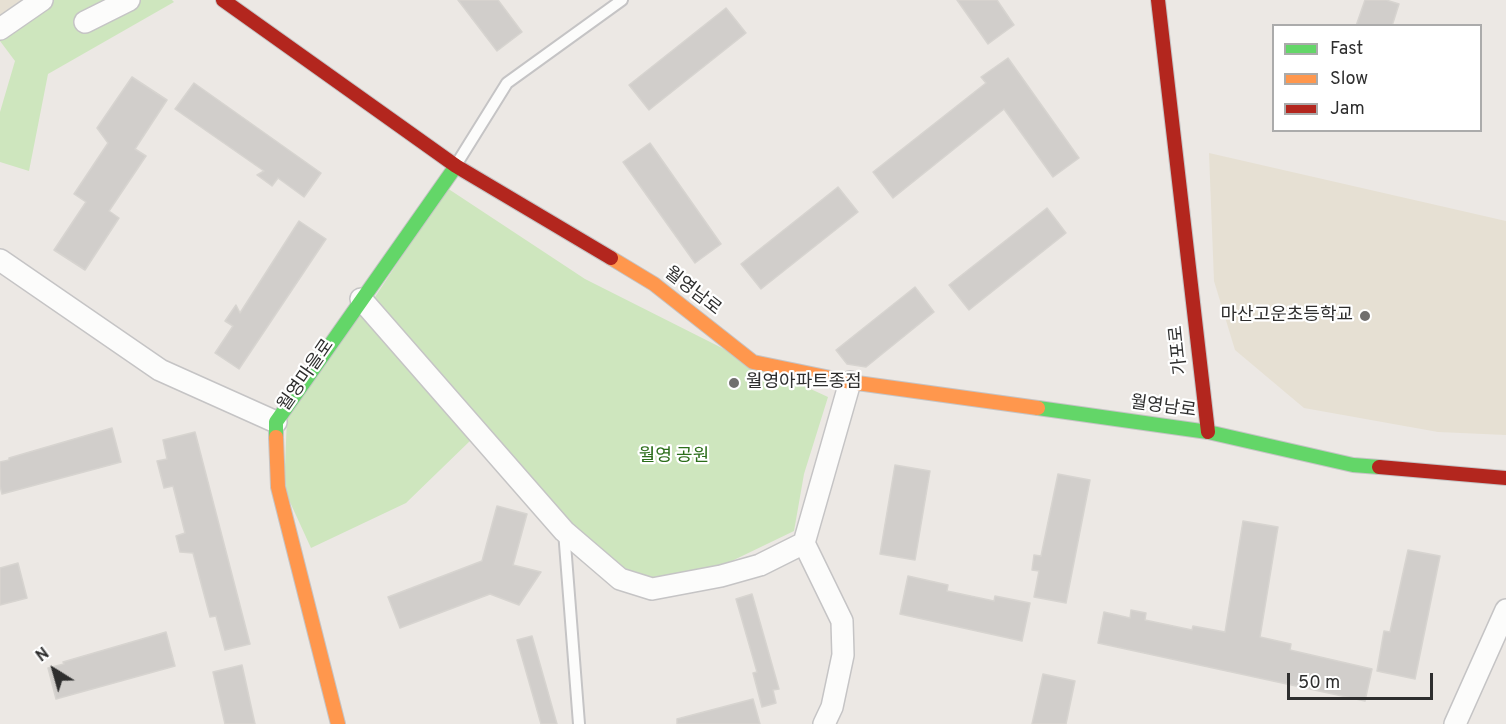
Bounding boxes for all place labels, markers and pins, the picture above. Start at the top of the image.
place label: 마산고운초등학교 [1221,305,1353,327]
marker: 마산고운초등학교 [1358,309,1372,323]
place label: 월영아파트종점 [746,372,862,394]
marker: 월영아파트종점 [727,376,741,390]

